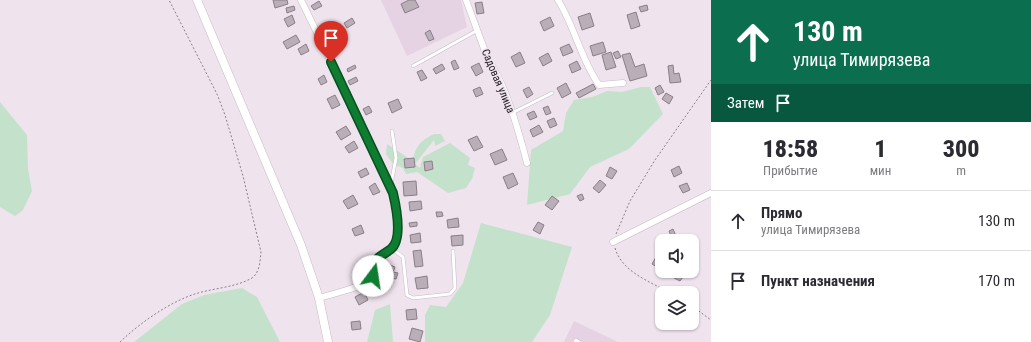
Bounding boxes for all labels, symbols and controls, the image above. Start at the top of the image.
text: 130 m [793,15,863,48]
icon: ahead [727,16,779,68]
pin [314,21,348,62]
icon: arrive [320,27,342,49]
street label: Садовая улица [479,47,517,115]
text: улица Тимирязева [793,49,930,70]
icon: arrive [772,92,794,114]
text: Затем [727,94,764,112]
text: 18:58 [763,135,818,163]
text: 1 [874,135,887,163]
text: 300 [943,135,979,163]
text: Прибытие [763,163,818,178]
text: мин [870,163,891,178]
text: m [956,163,966,178]
text: Прямо [761,204,802,222]
icon: ahead [727,210,749,232]
text: 130 m [978,212,1015,230]
text: улица Тимирязева [761,222,860,237]
map controls [655,234,699,330]
button: sound [655,234,699,278]
position arrow [352,255,394,297]
icon: arrive [727,270,749,292]
text: Пункт назначения [761,272,875,290]
text: 170 m [978,272,1015,290]
button: layers [655,286,699,330]

